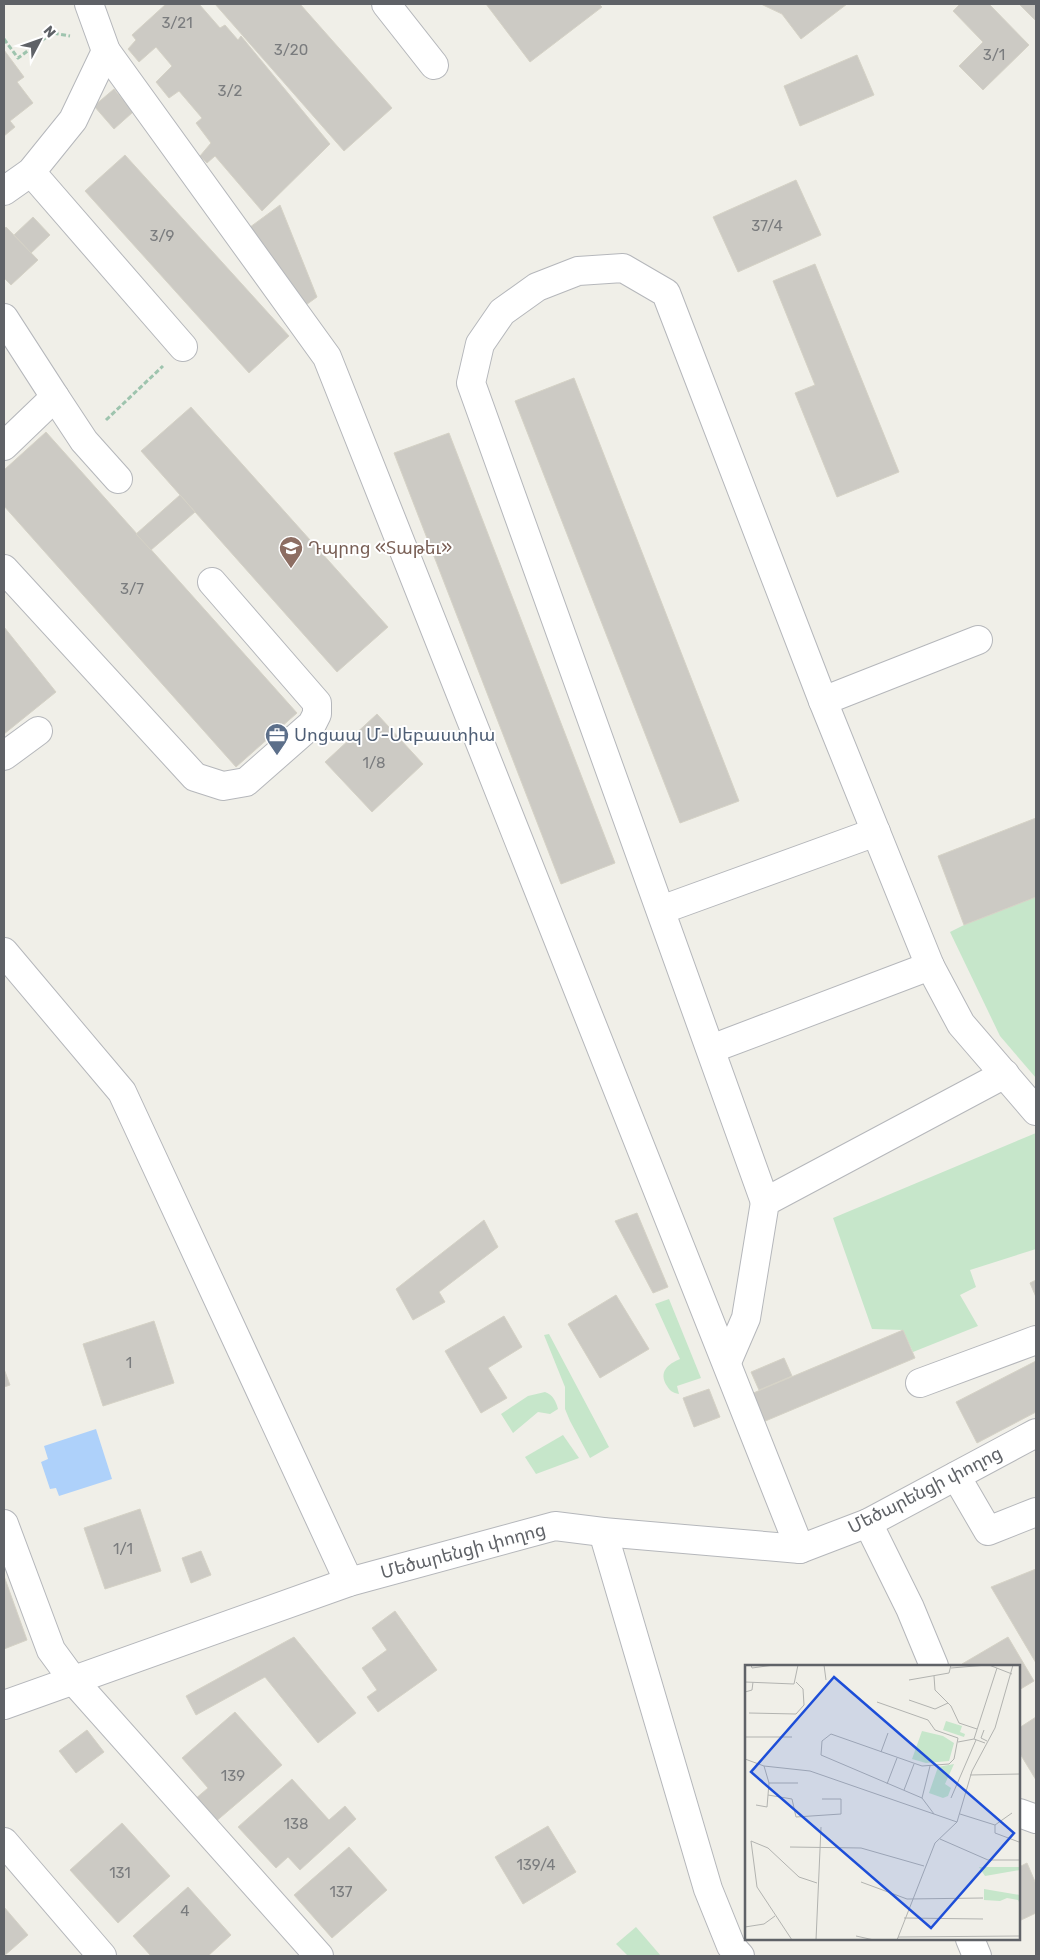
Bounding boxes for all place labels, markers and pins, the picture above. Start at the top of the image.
school or university icon: Դպրոց «Տաթեւ» [278,535,304,569]
place label: Դպրոց «Տաթեւ» [308,537,452,559]
office icon: Սոցապ Մ-Սեբաստիա [264,722,290,756]
place label: Սոցապ Մ-Սեբաստիա [294,724,495,746]

